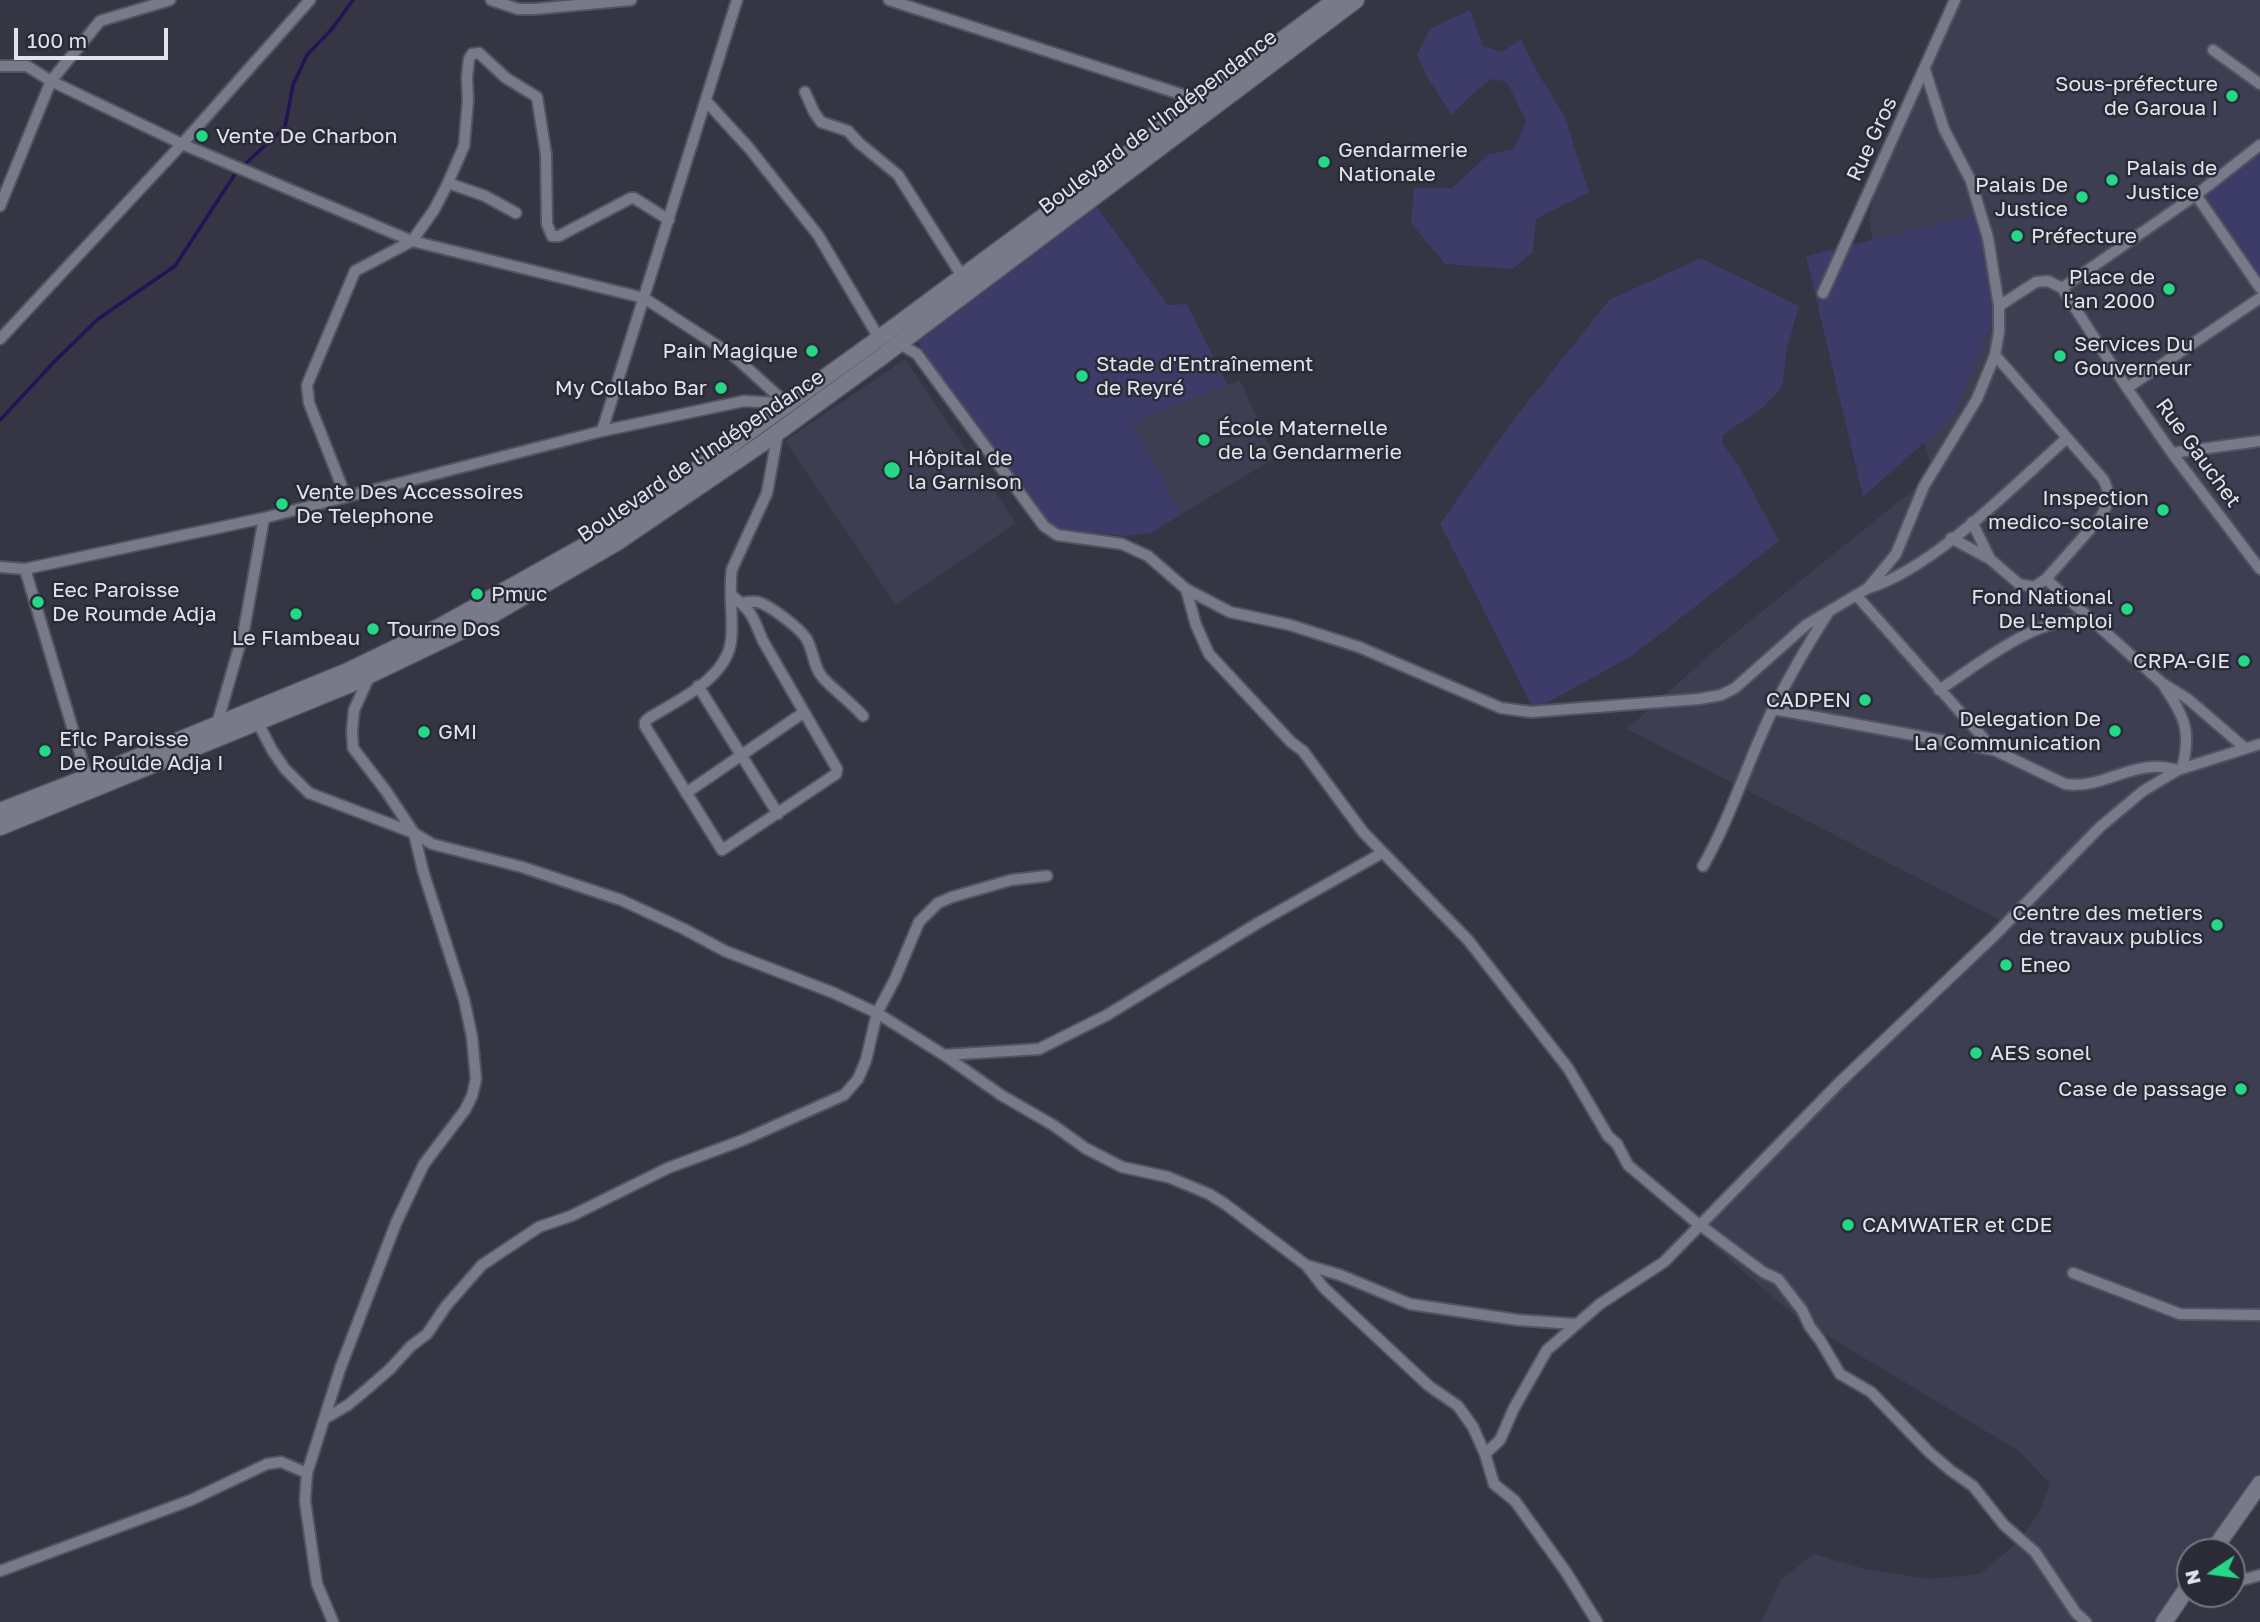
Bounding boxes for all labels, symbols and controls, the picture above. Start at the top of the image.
scale bar [18,14,172,58]
street label: Boulevard de l'Indépendance [1034,24,1282,220]
text: 100 m [27,27,87,53]
place label: Sous-préfecture de Garoua I [2055,71,2218,121]
marker: Sous-préfecture de Garoua I [2224,88,2240,104]
street label: Rue Gros [1841,93,1903,185]
place label: Vente De Charbon [216,123,397,149]
marker: Vente De Charbon [194,128,210,144]
place label: Gendarmerie Nationale [1338,137,1468,187]
marker: Gendarmerie Nationale [1316,154,1332,170]
place label: Palais de Justice [2126,155,2217,205]
place label: Palais De Justice [1975,172,2068,222]
marker: Palais de Justice [2104,172,2120,188]
marker: Palais De Justice [2074,189,2090,205]
place label: Préfecture [2031,223,2137,249]
marker: Préfecture [2009,228,2025,244]
place label: Place de l'an 2000 [2063,264,2155,314]
marker: Place de l'an 2000 [2161,281,2177,297]
place label: Services Du Gouverneur [2074,331,2193,381]
place label: Pain Magique [663,338,798,364]
marker: Pain Magique [804,343,820,359]
marker: Services Du Gouverneur [2052,348,2068,364]
place label: Stade d'Entraînement de Reyré [1096,351,1314,401]
street label: Boulevard de l'Indépendance [573,364,829,548]
marker: Stade d'Entraînement de Reyré [1074,368,1090,384]
place label: My Collabo Bar [555,375,707,401]
marker: My Collabo Bar [713,380,729,396]
street label: Rue Gauchet [2150,394,2246,512]
place label: École Maternelle de la Gendarmerie [1218,415,1402,465]
marker: École Maternelle de la Gendarmerie [1196,432,1212,448]
place label: Hôpital de la Garnison [908,445,1022,495]
marker: Hôpital de la Garnison [882,460,902,480]
place label: Vente Des Accessoires De Telephone [296,479,523,529]
place label: Inspection medico-scolaire [1988,485,2149,535]
marker: Vente Des Accessoires De Telephone [274,496,290,512]
marker: Inspection medico-scolaire [2155,502,2171,518]
place label: Eec Paroisse De Roumde Adja [52,577,217,627]
place label: Pmuc [491,581,547,607]
place label: Fond National De L'emploi [1971,584,2113,634]
marker: Pmuc [469,586,485,602]
marker: Eec Paroisse De Roumde Adja [30,594,46,610]
marker: Fond National De L'emploi [2119,601,2135,617]
marker: Le Flambeau [288,606,304,622]
place label: Tourne Dos [387,616,500,642]
marker: Tourne Dos [365,621,381,637]
place label: Le Flambeau [232,625,360,651]
place label: CRPA-GIE [2133,648,2230,674]
marker: CRPA-GIE [2236,653,2252,669]
place label: CADPEN [1766,687,1851,713]
marker: CADPEN [1857,692,1873,708]
place label: Delegation De La Communication [1914,706,2101,756]
place label: GMI [438,719,477,745]
marker: Delegation De La Communication [2107,723,2123,739]
marker: GMI [416,724,432,740]
place label: Eflc Paroisse De Roulde Adja I [59,726,223,776]
marker: Eflc Paroisse De Roulde Adja I [37,743,53,759]
place label: Centre des metiers de travaux publics [2012,900,2203,950]
marker: Centre des metiers de travaux publics [2209,917,2225,933]
place label: Eneo [2020,952,2071,978]
marker: Eneo [1998,957,2014,973]
place label: AES sonel [1990,1040,2091,1066]
marker: AES sonel [1968,1045,1984,1061]
place label: Case de passage [2058,1076,2227,1102]
marker: Case de passage [2233,1081,2249,1097]
place label: CAMWATER et CDE [1862,1212,2052,1238]
marker: CAMWATER et CDE [1840,1217,1856,1233]
north arrow [2176,1538,2246,1608]
text: N [2179,1568,2205,1587]

